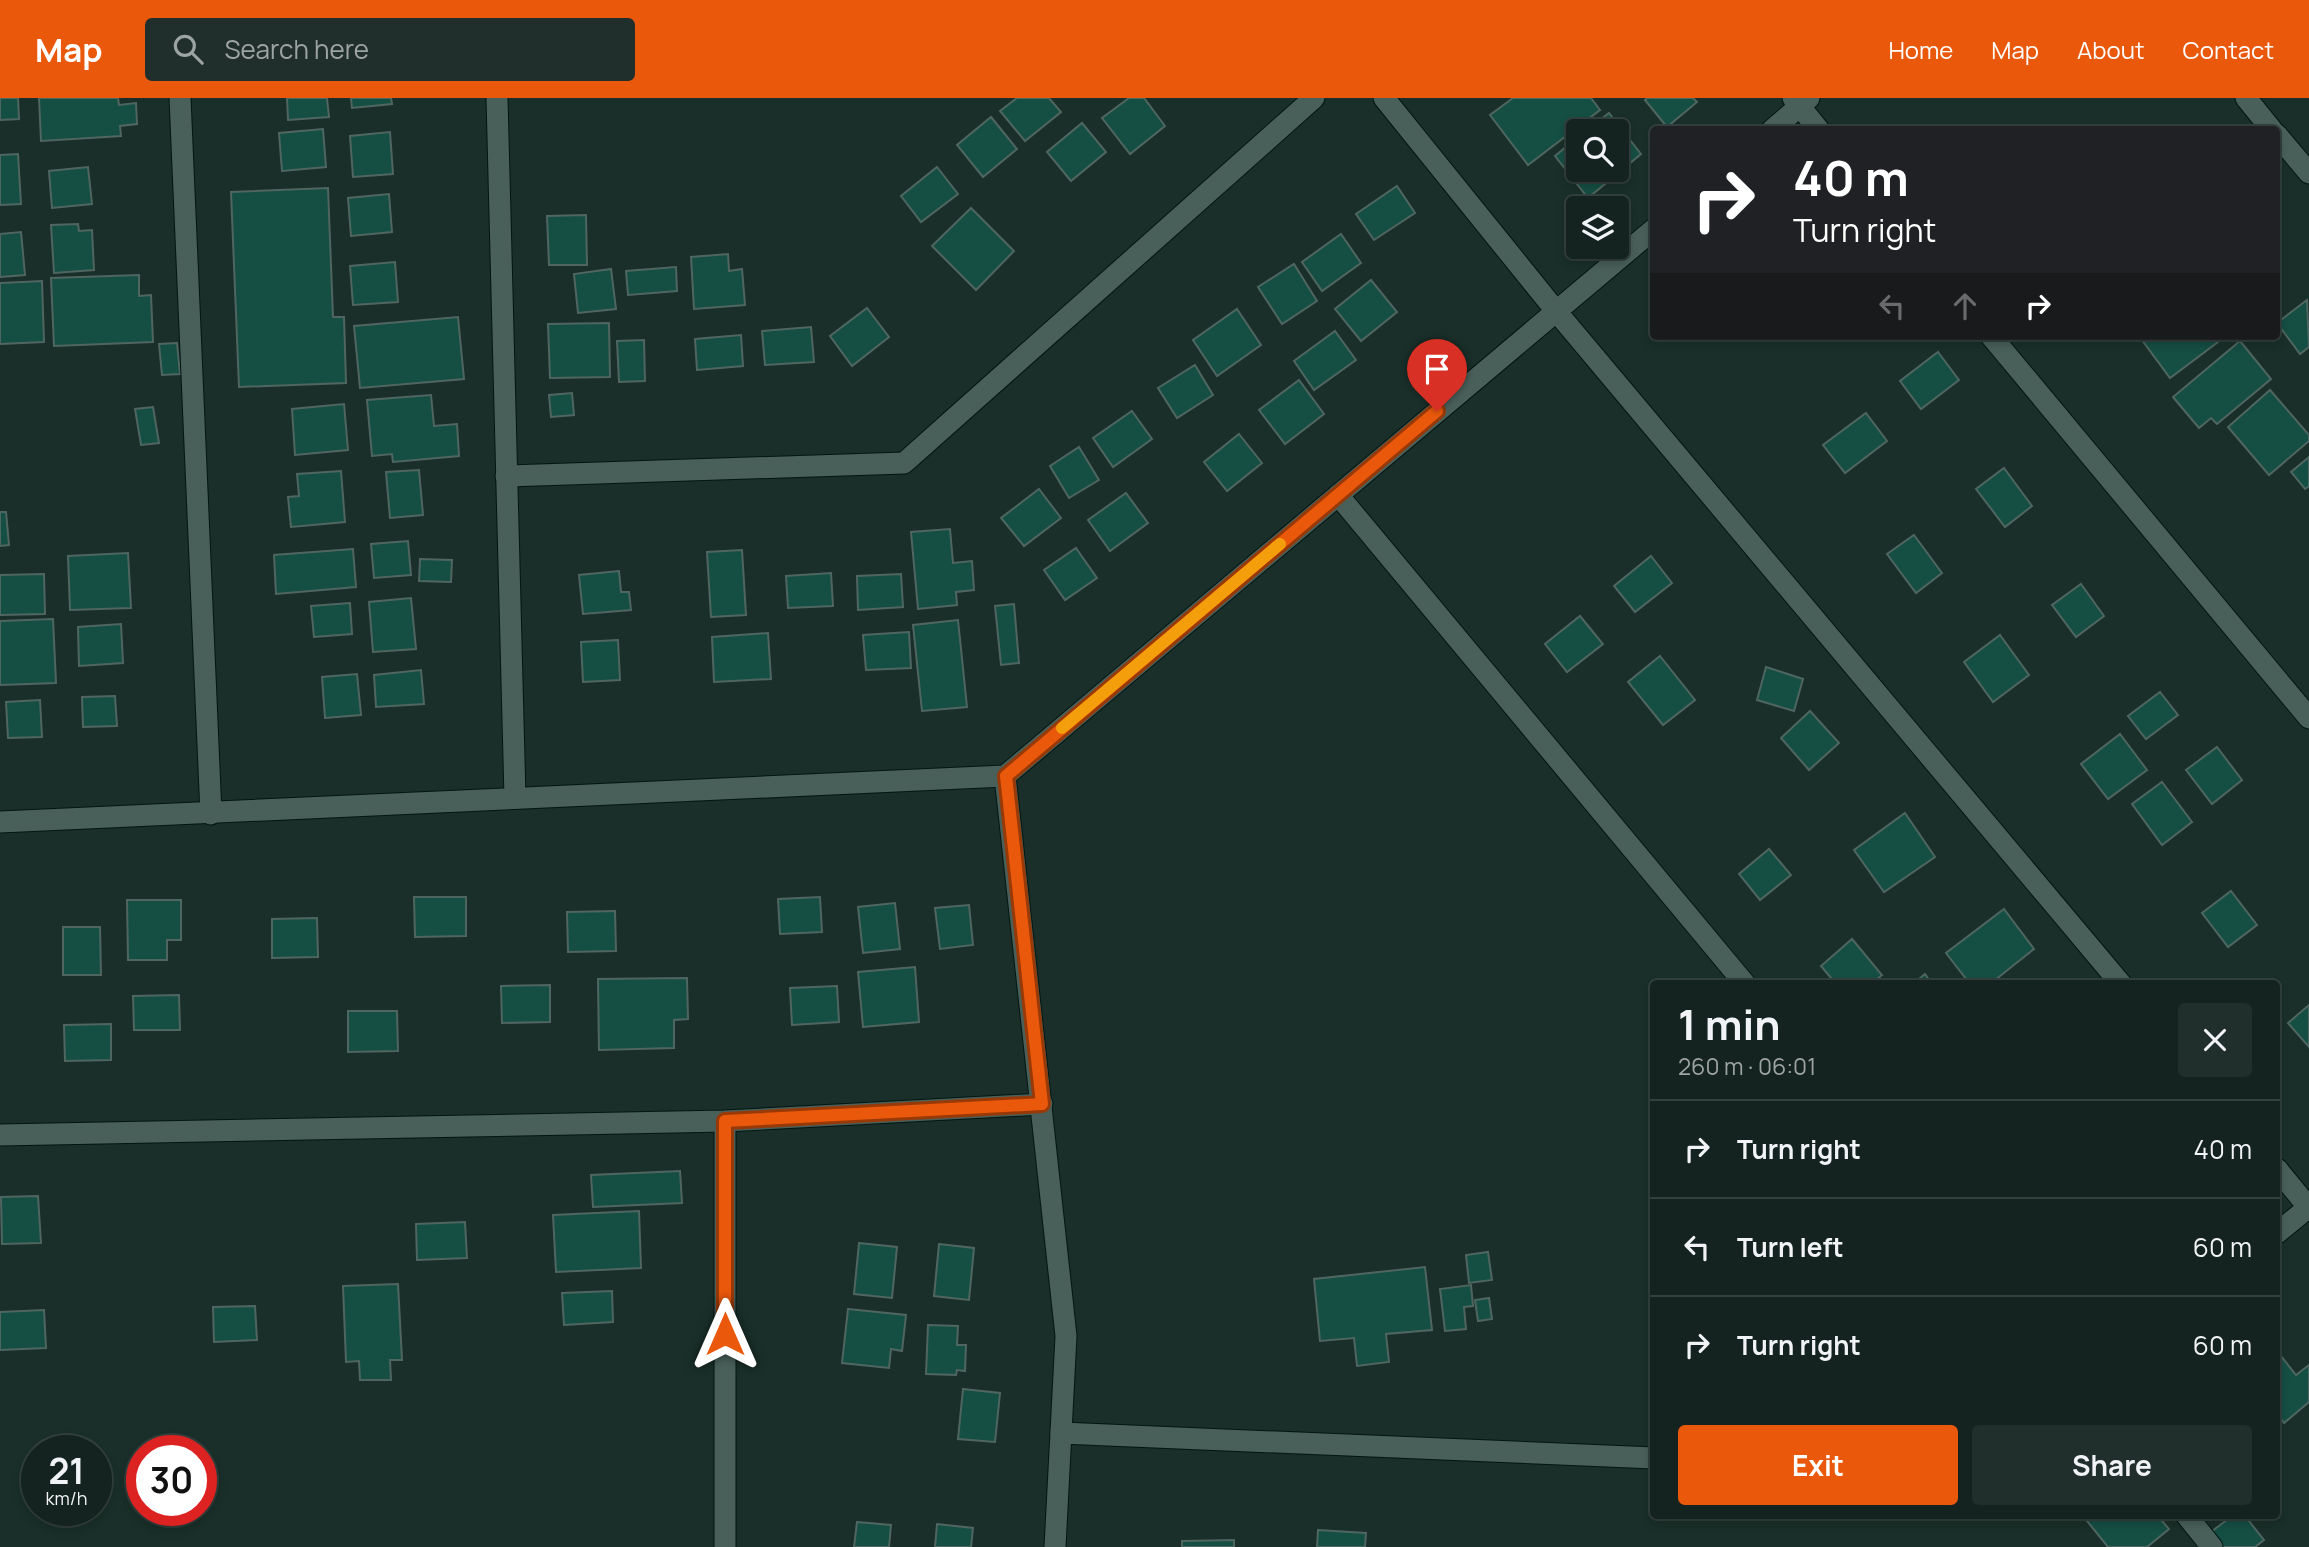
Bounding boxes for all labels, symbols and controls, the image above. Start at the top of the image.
search box [145,18,635,81]
text: Map [35,27,103,72]
icon: search [169,30,207,68]
text: Search here [225,31,369,67]
text: Home [1888,33,1953,66]
text: Map [1991,33,2039,66]
text: About [2077,33,2145,66]
text: Contact [2183,33,2274,66]
map controls [1566,119,1629,259]
button: search [1566,119,1629,182]
text: 40 m [1793,144,1909,211]
icon: right [1678,154,1769,245]
button: layers [1566,196,1629,259]
text: Turn right [1793,208,1936,252]
icon: left [1873,287,1911,325]
icon: ahead [1946,287,1984,325]
icon: right [2019,287,2057,325]
pin [1407,339,1467,411]
icon: arrive [1418,350,1456,388]
text: 1 min [1678,995,1781,1053]
button: close [2178,1003,2252,1077]
text: 260 m · 06:01 [1678,1050,1816,1082]
icon: right [1678,1130,1716,1168]
text: Turn right [1737,1131,1861,1167]
text: 40 m [2194,1131,2252,1167]
icon: left [1678,1228,1716,1266]
text: Turn left [1737,1229,1844,1265]
text: 60 m [2193,1229,2252,1265]
position arrow [688,1297,762,1371]
icon: right [1678,1326,1716,1364]
text: Turn right [1737,1327,1861,1363]
text: 60 m [2193,1327,2252,1363]
button: Exit [1678,1425,1958,1505]
button: Share [1972,1425,2252,1505]
speed limit sign: 30 [126,1435,217,1526]
text: 21 [48,1447,85,1495]
text: km/h [46,1486,87,1510]

